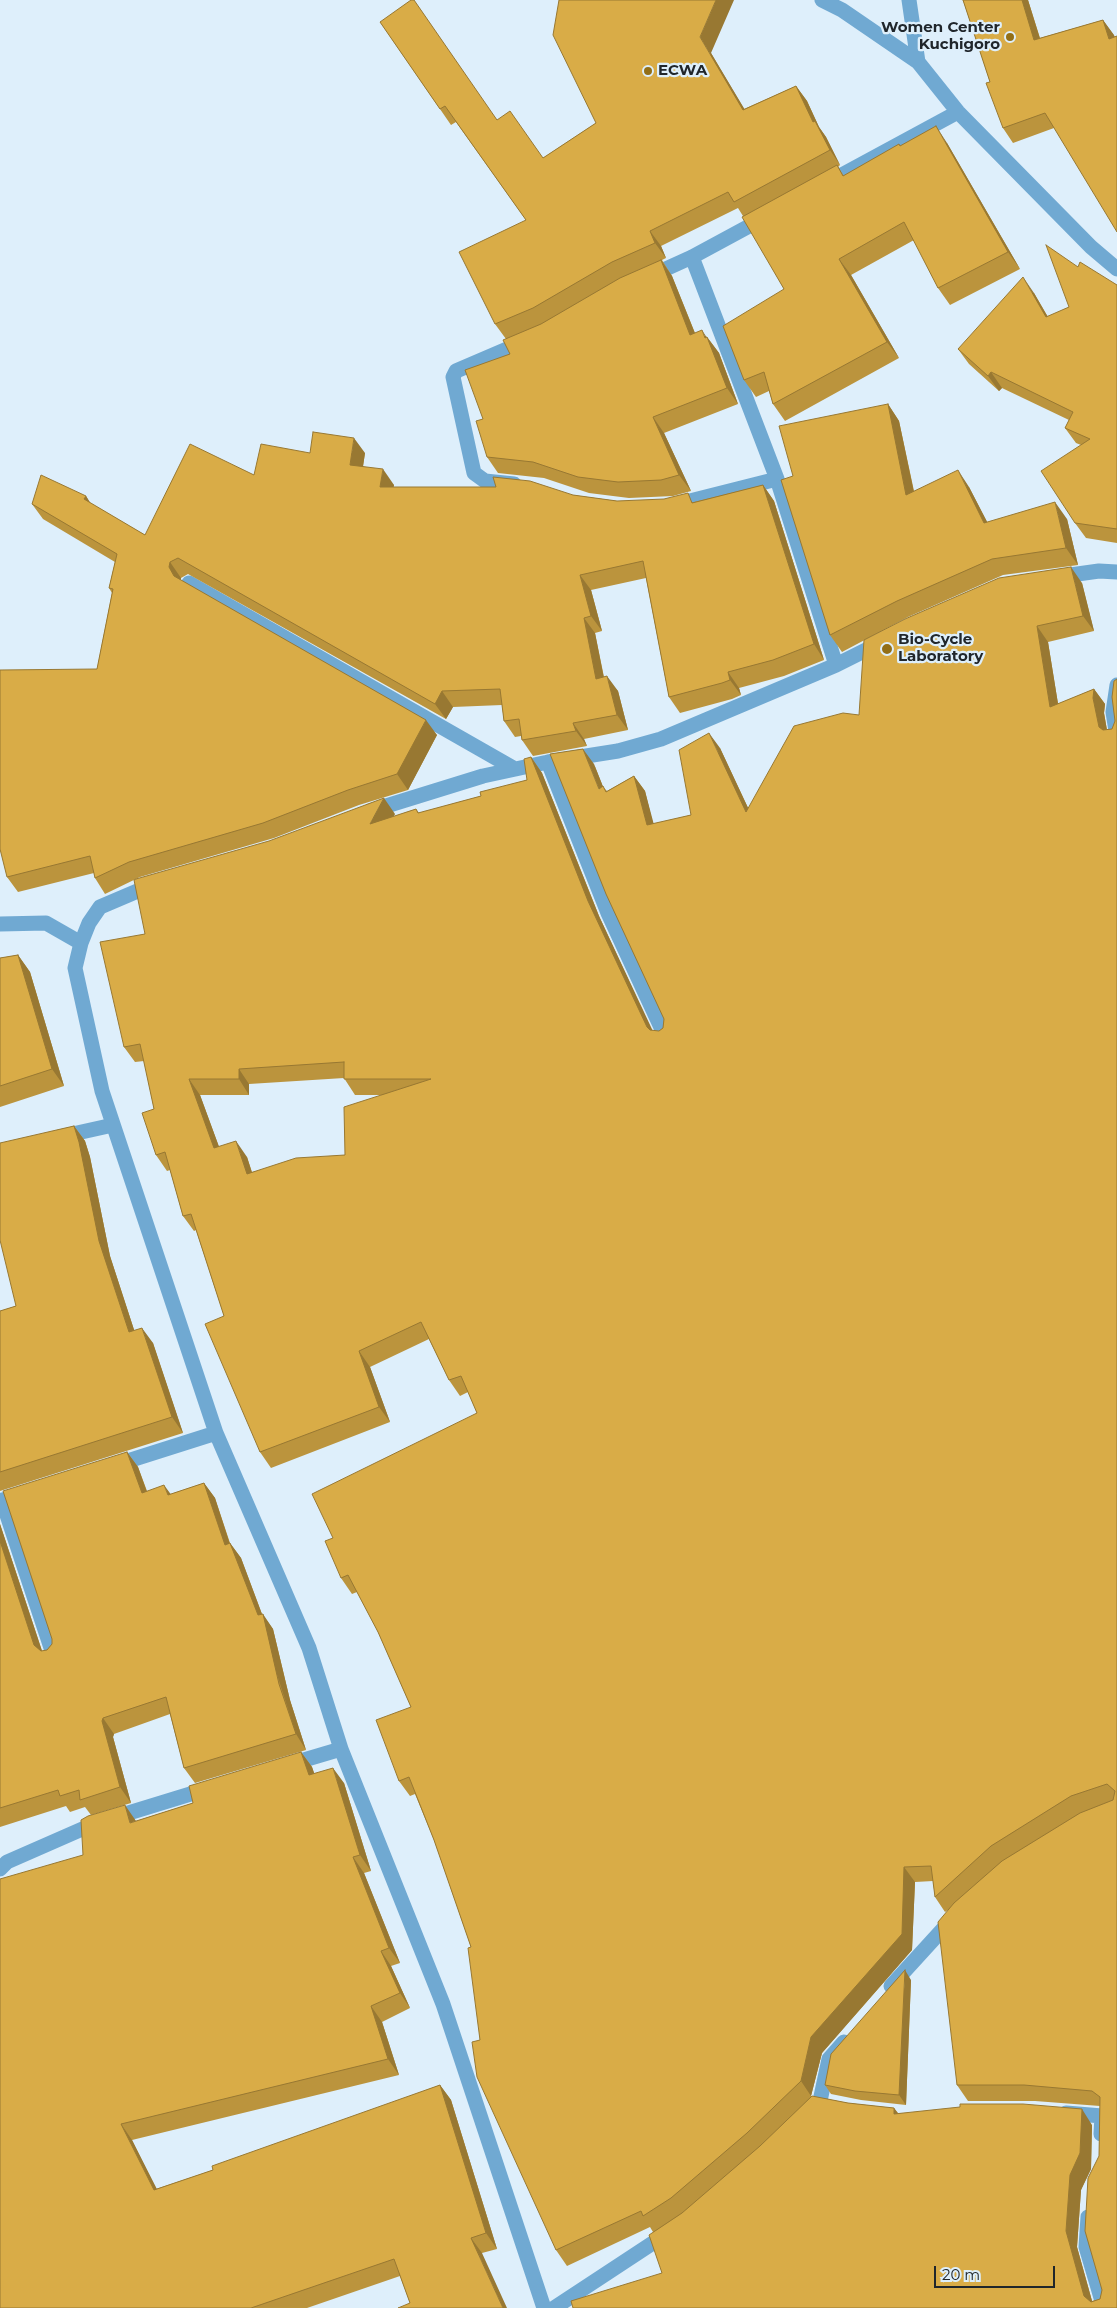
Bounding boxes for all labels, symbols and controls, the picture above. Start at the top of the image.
place label: Women Center Kuchigoro [881,19,1000,54]
marker: Women Center Kuchigoro [1004,31,1016,43]
place label: ECWA [658,62,707,80]
marker: ECWA [642,65,654,77]
place label: Bio-Cycle Laboratory [898,631,983,666]
marker: Bio-Cycle Laboratory [880,642,894,656]
scale bar [937,2256,1058,2288]
text: 20 m [942,2265,980,2284]

